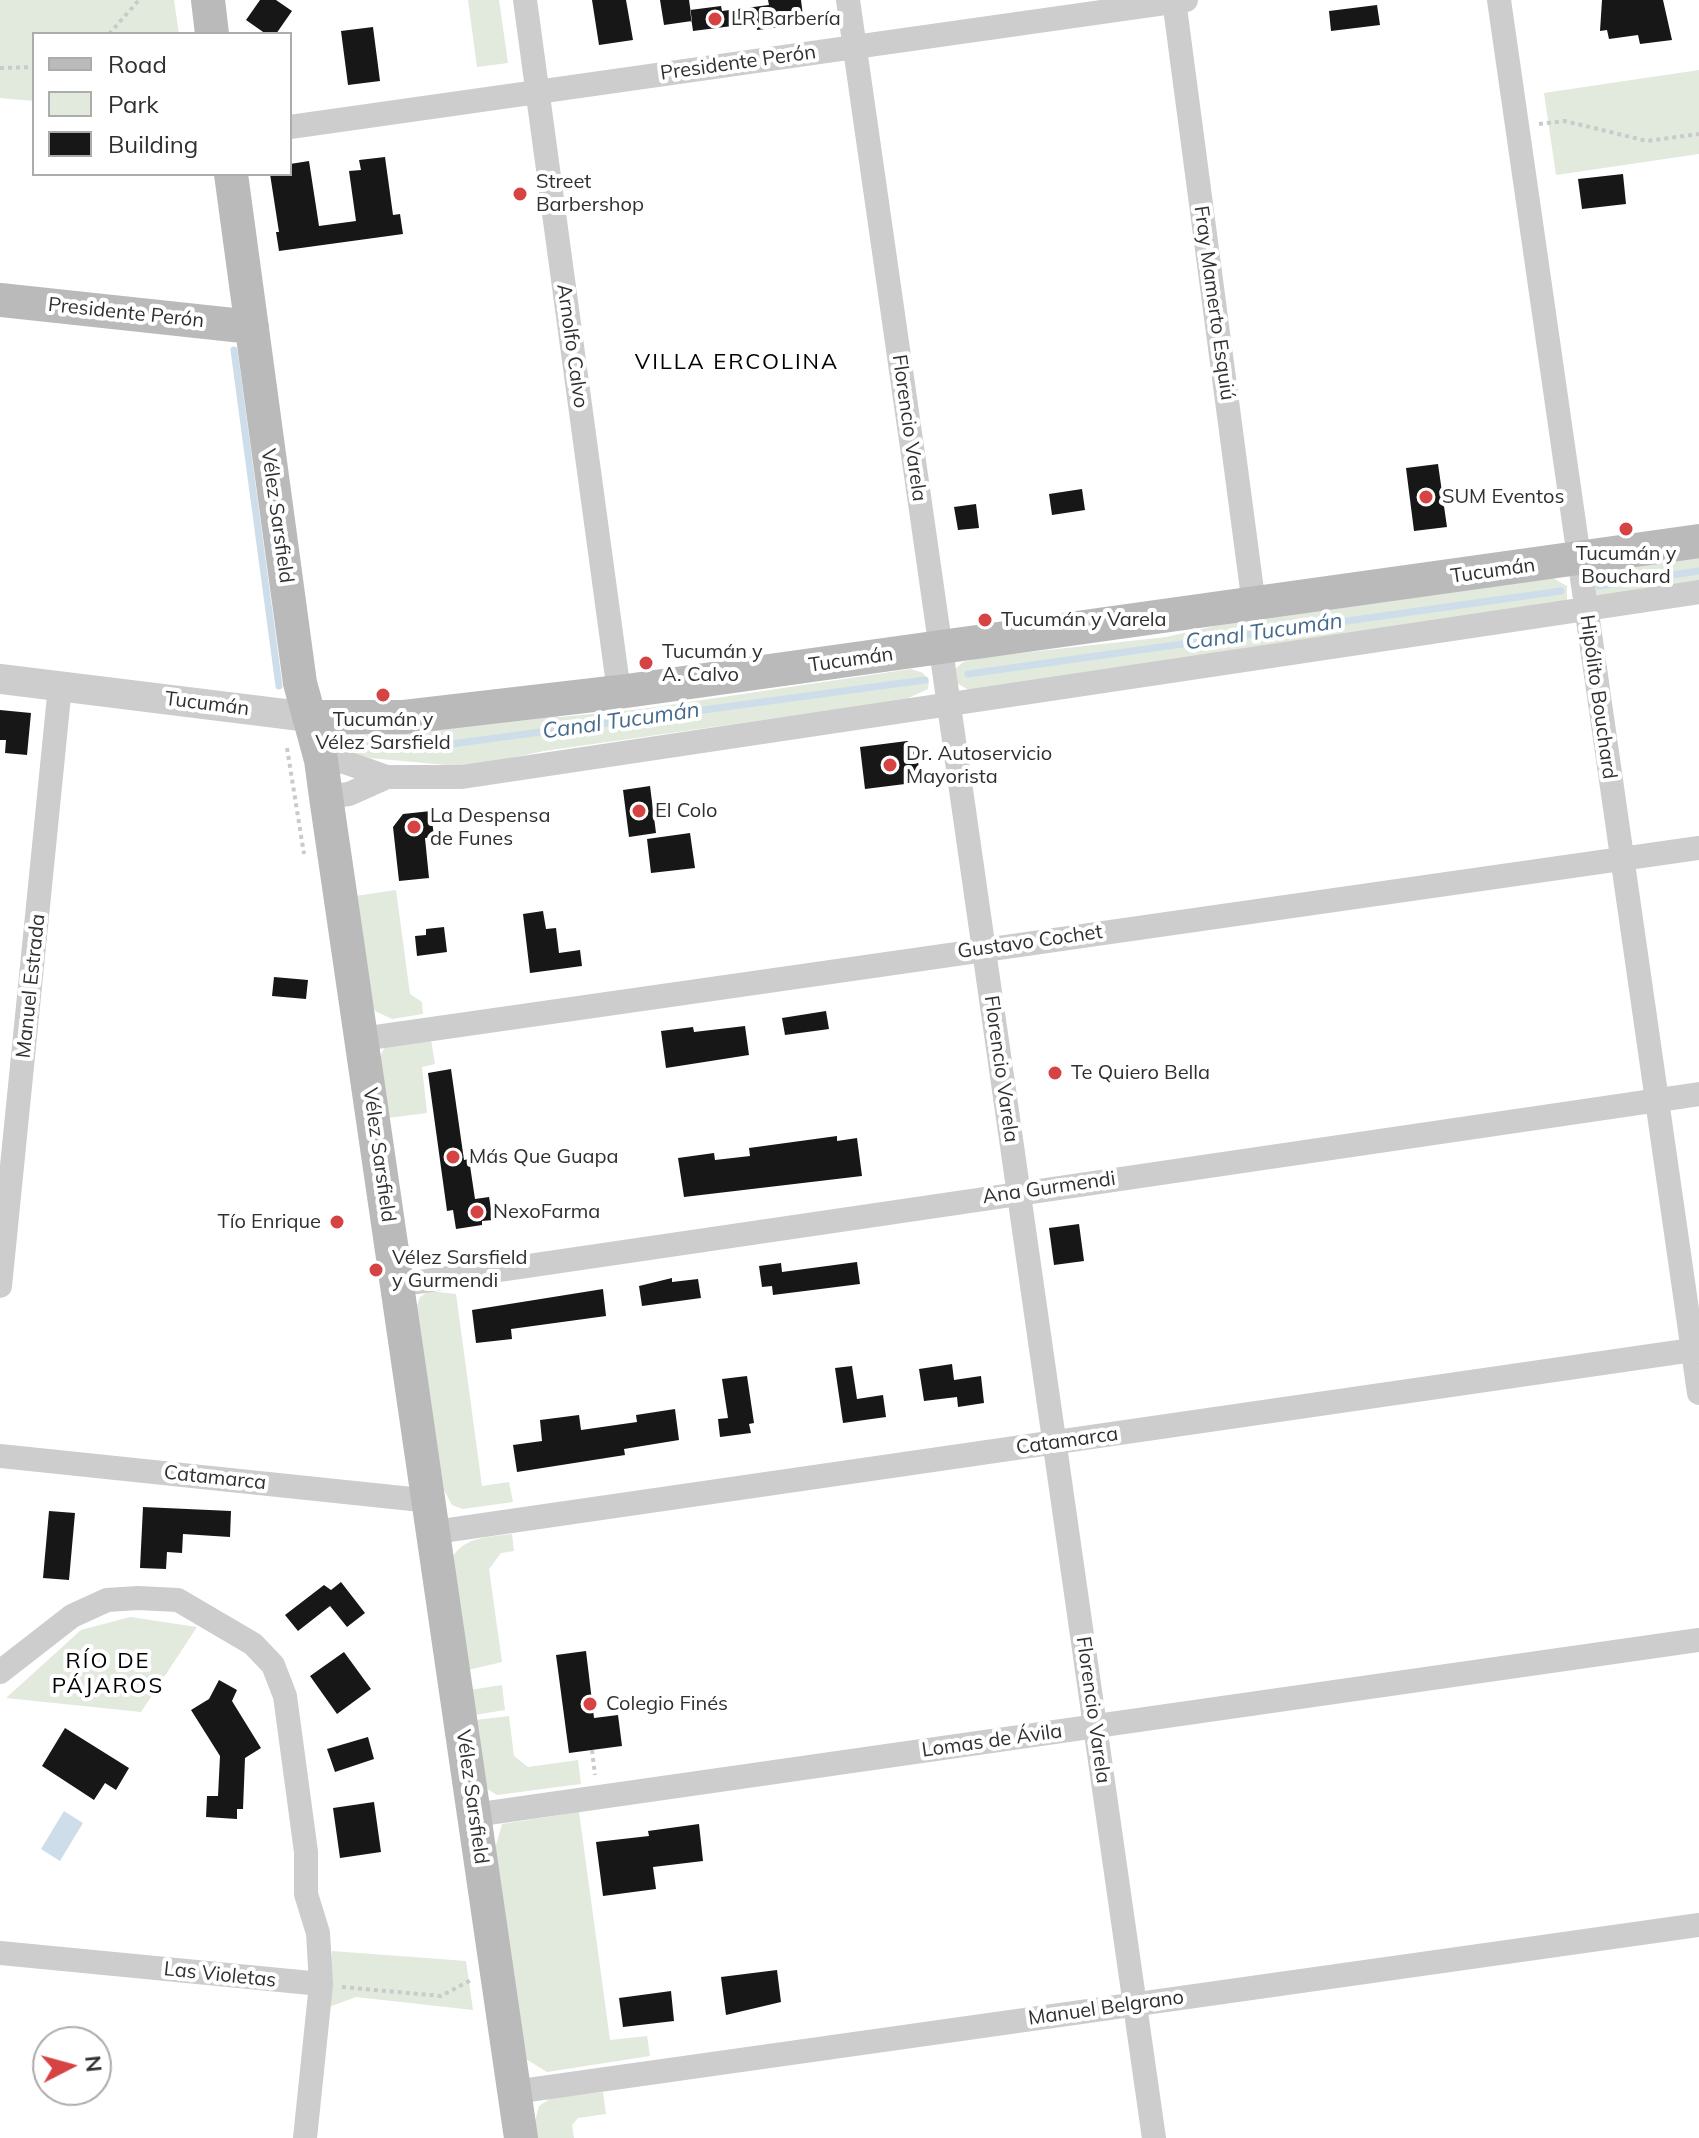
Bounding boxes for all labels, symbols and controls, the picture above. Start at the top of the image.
place label: LR Barbería [731,7,841,31]
marker: LR Barbería [706,10,724,28]
legend [32,32,292,176]
street label: Presidente Perón [659,40,817,86]
text: Road [108,49,167,79]
text: Park [108,89,159,119]
text: Building [108,129,198,159]
place label: Street Barbershop [536,170,644,217]
marker: Street Barbershop [511,185,529,203]
street label: Fray Mamerto Esquiú [1188,204,1240,402]
street label: Arnolfo Calvo [551,282,593,410]
street label: Presidente Perón [47,293,205,333]
district label: VILLA ERCOLINA [635,349,839,375]
street label: Florencio Varela [887,353,931,503]
street label: Vélez Sarsfield [256,447,298,585]
place label: SUM Eventos [1442,485,1564,509]
marker: SUM Eventos [1417,488,1435,506]
marker: Tucumán y Bouchard [1617,520,1635,538]
place label: Tucumán y Bouchard [1576,542,1676,589]
street label: Tucumán [1449,553,1537,589]
place label: Tucumán y Varela [1001,608,1167,632]
water label: Canal Tucumán [1184,608,1344,656]
marker: Tucumán y Varela [976,611,994,629]
street label: Hipólito Bouchard [1575,613,1621,781]
place label: Tucumán y A. Calvo [662,640,763,687]
street label: Tucumán [807,642,895,678]
marker: Tucumán y A. Calvo [637,654,655,672]
marker: Tucumán y Vélez Sarsfield [374,686,392,704]
street label: Tucumán [163,687,251,721]
water label: Canal Tucumán [541,697,701,745]
place label: Tucumán y Vélez Sarsfield [315,708,451,755]
place label: Dr. Autoservicio Mayorista [906,742,1052,789]
marker: Dr. Autoservicio Mayorista [881,756,899,774]
place label: El Colo [655,799,717,823]
marker: El Colo [630,802,648,820]
place label: La Despensa de Funes [430,804,550,851]
marker: La Despensa de Funes [405,818,423,836]
street label: Manuel Estrada [11,913,51,1059]
street label: Gustavo Cochet [956,920,1104,964]
street label: Florencio Varela [979,994,1023,1144]
place label: Te Quiero Bella [1071,1061,1210,1085]
marker: Te Quiero Bella [1046,1064,1064,1082]
street label: Vélez Sarsfield [358,1086,400,1224]
place label: Más Que Guapa [469,1145,619,1169]
marker: Más Que Guapa [444,1148,462,1166]
street label: Ana Gurmendi [981,1167,1117,1209]
place label: NexoFarma [493,1200,600,1224]
marker: NexoFarma [468,1203,486,1221]
place label: Tío Enrique [218,1210,321,1234]
marker: Tío Enrique [328,1213,346,1231]
place label: Vélez Sarsfield y Gurmendi [392,1246,528,1293]
marker: Vélez Sarsfield y Gurmendi [367,1261,385,1279]
street label: Catamarca [1014,1422,1120,1460]
street label: Catamarca [163,1461,267,1495]
street label: Florencio Varela [1071,1635,1115,1785]
district label: RÍO DE PÁJAROS [52,1648,164,1700]
place label: Colegio Finés [606,1692,728,1716]
marker: Colegio Finés [581,1695,599,1713]
street label: Lomas de Ávila [920,1719,1064,1763]
street label: Vélez Sarsfield [451,1728,493,1866]
street label: Las Violetas [163,1957,277,1993]
street label: Manuel Belgrano [1027,1985,1185,2031]
north arrow [32,2026,112,2106]
text: N [79,2054,109,2073]

